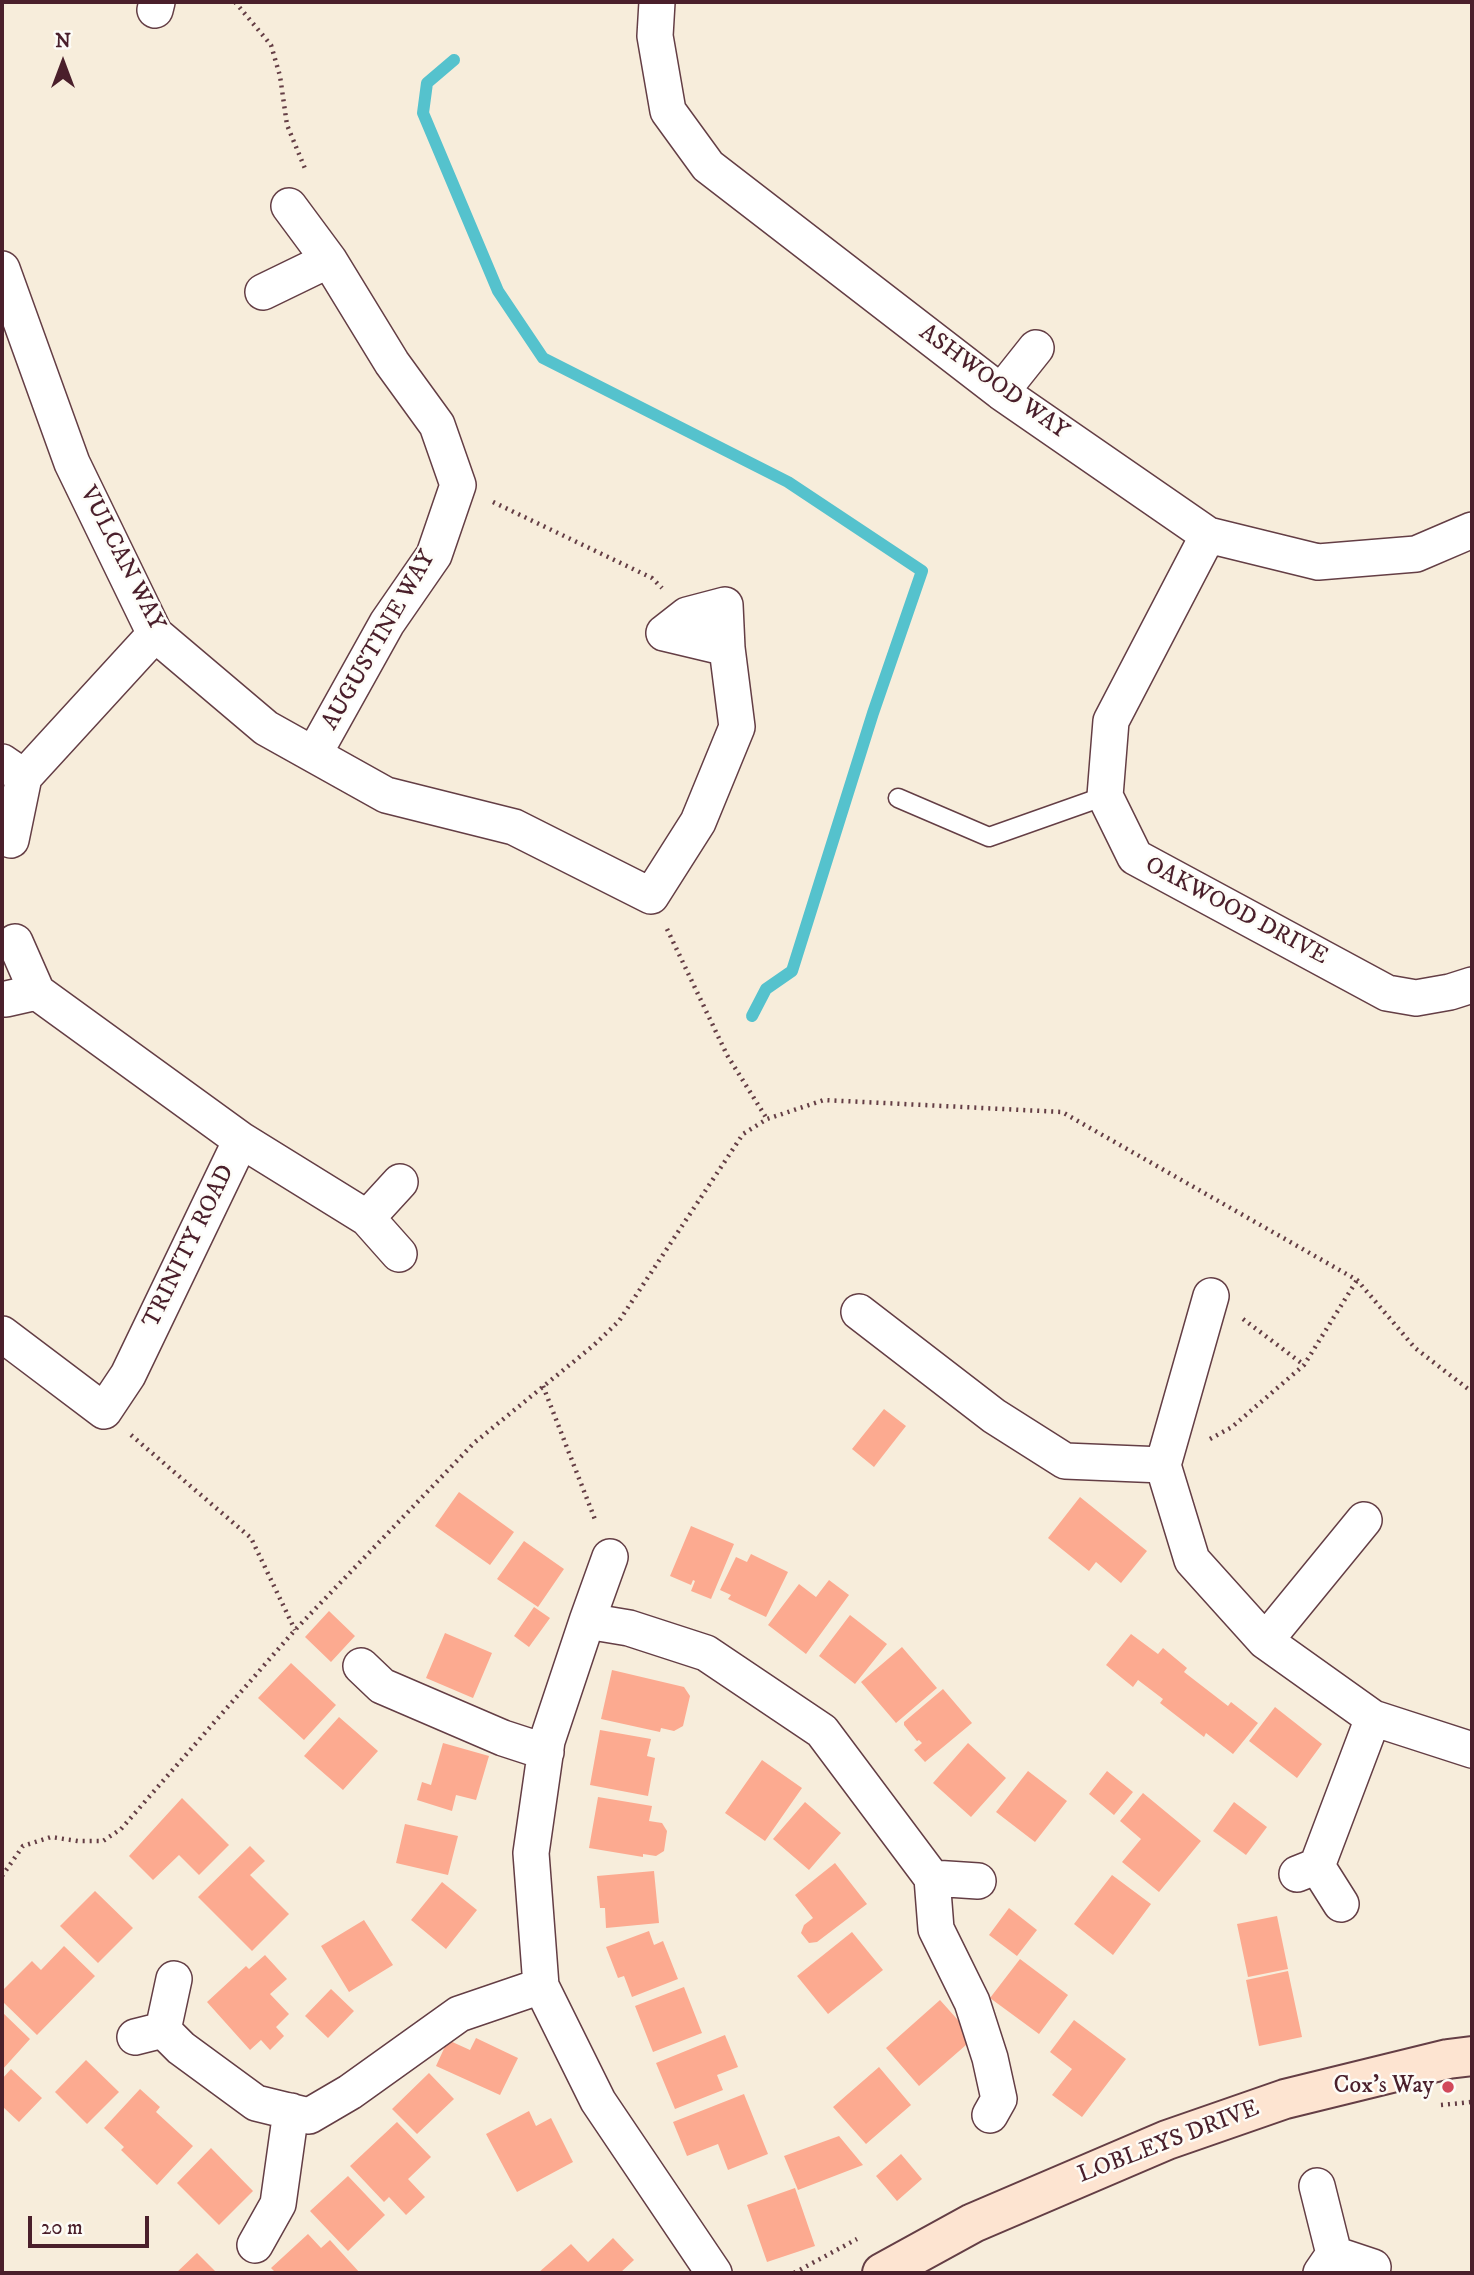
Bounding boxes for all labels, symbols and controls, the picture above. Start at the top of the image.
north arrow [28,28,98,98]
text: N [55,30,71,53]
street label: ASHWOOD WAY [913,319,1073,447]
street label: VULCAN WAY [72,482,170,636]
street label: AUGUSTINE WAY [317,546,443,736]
street label: OAKWOOD DRIVE [1140,852,1332,972]
street label: TRINITY ROAD [138,1161,242,1333]
place label: Cox's Way [1334,2073,1434,2101]
marker: Cox's Way [1440,2079,1456,2095]
street label: LOBLEYS DRIVE [1074,2095,1264,2191]
scale bar [32,2202,152,2246]
text: 20 m [41,2215,83,2241]

